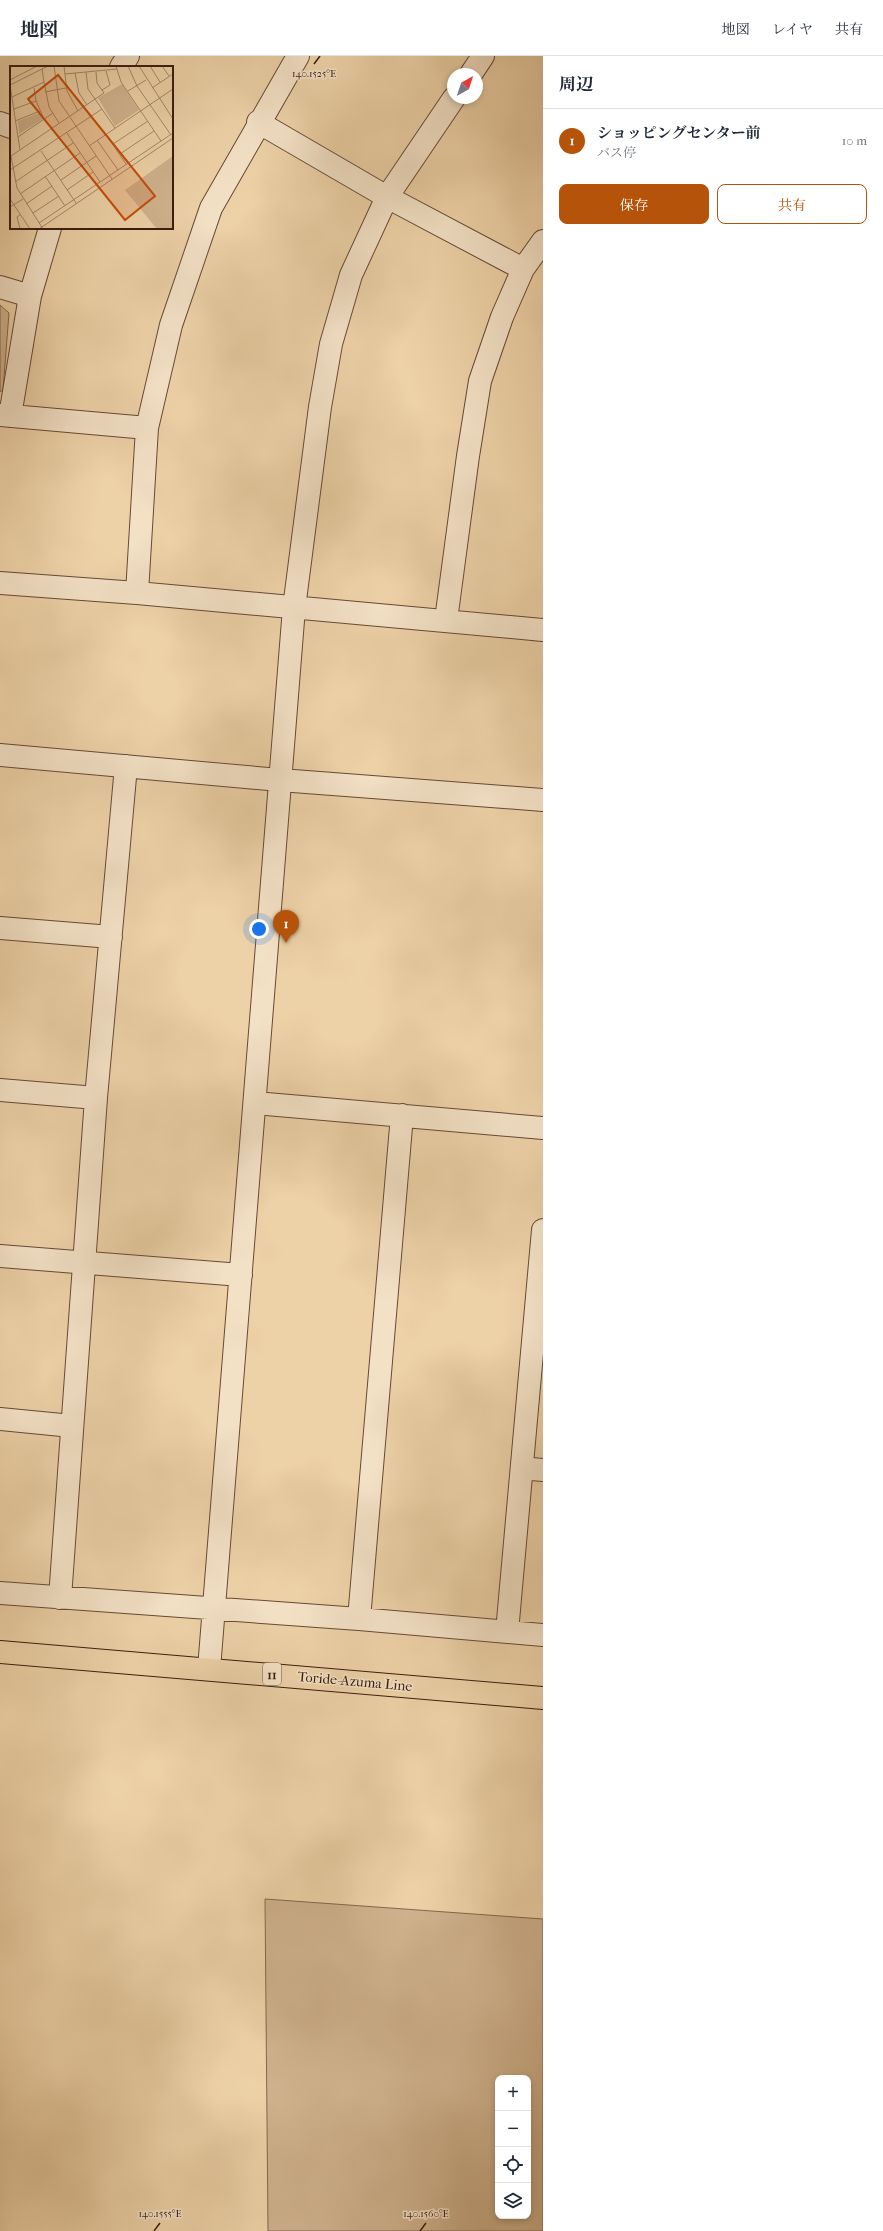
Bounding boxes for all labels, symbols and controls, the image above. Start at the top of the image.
text: 地図 [20,19,58,41]
text: 地図 [722,21,750,38]
text: レイヤ [772,21,813,38]
text: 共有 [835,21,863,38]
inset map [10,66,173,229]
text: 140.1525°E [292,68,336,80]
north arrow [447,68,483,104]
text: 周辺 [559,74,593,94]
text: ショッピングセンター前 [597,124,761,142]
text: 1 [570,133,574,148]
text: 10 m [842,133,867,148]
text: バス停 [597,145,636,160]
button: 保存 [559,184,709,224]
button: 共有 [717,184,867,224]
pin: 1 [273,910,299,943]
your location [249,919,269,939]
road number: 11 [263,1663,281,1685]
street label: Toride-Azuma Line [297,1668,413,1695]
map controls [495,2075,531,2219]
button: + [495,2075,531,2111]
button: − [495,2111,531,2147]
button: locate [495,2147,531,2183]
button: layers [495,2183,531,2219]
text: 140.1555°E [138,2208,182,2220]
text: 140.1560°E [403,2208,449,2220]

